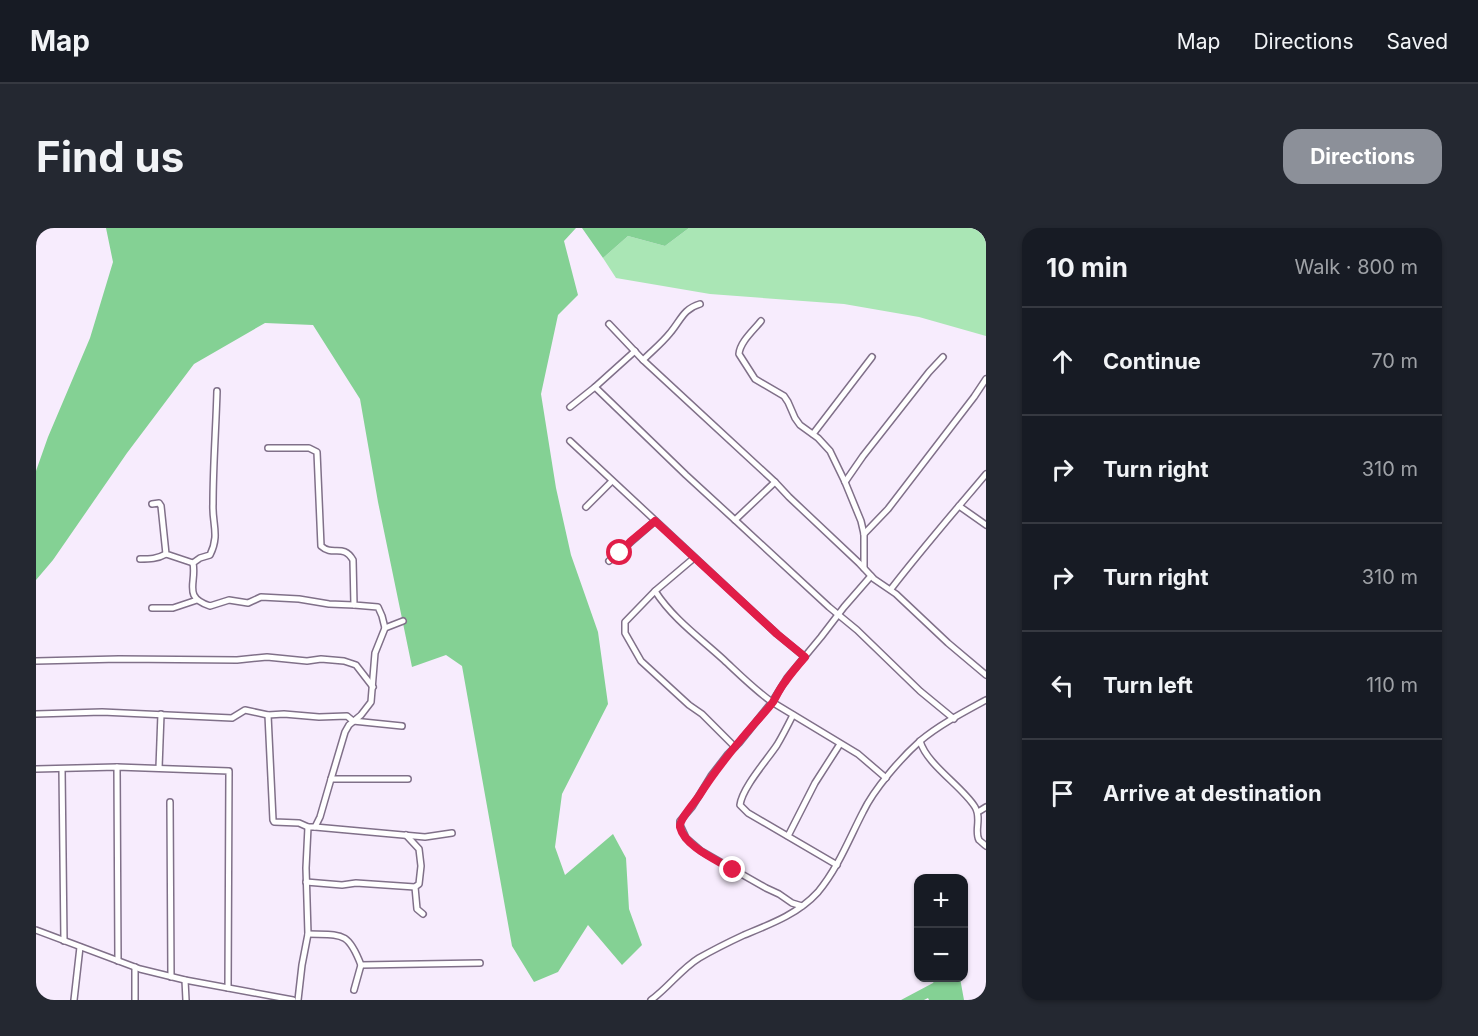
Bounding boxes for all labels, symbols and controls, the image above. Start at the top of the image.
text: Map [30,24,90,58]
text: Map [1177,29,1220,54]
text: Directions [1253,29,1354,54]
text: Saved [1387,29,1448,54]
button: Directions [1283,129,1442,184]
text: Find us [36,131,184,182]
text: 10 min [1046,252,1128,283]
text: Walk · 800 m [1294,255,1418,279]
icon: ahead [1046,345,1079,378]
text: Continue [1103,348,1201,374]
text: 70 m [1371,349,1418,373]
icon: right [1046,453,1079,486]
text: Turn right [1103,456,1209,482]
text: 310 m [1362,457,1418,481]
route start [606,539,632,565]
icon: right [1046,561,1079,594]
text: Turn right [1103,564,1209,590]
text: 310 m [1362,565,1418,589]
icon: left [1046,669,1079,702]
text: Turn left [1103,672,1193,698]
text: 110 m [1366,673,1418,697]
icon: arrive [1046,777,1079,810]
text: Arrive at destination [1103,780,1322,806]
route end [719,856,745,882]
map controls [914,874,968,982]
button: + [914,874,968,928]
button: − [914,928,968,982]

